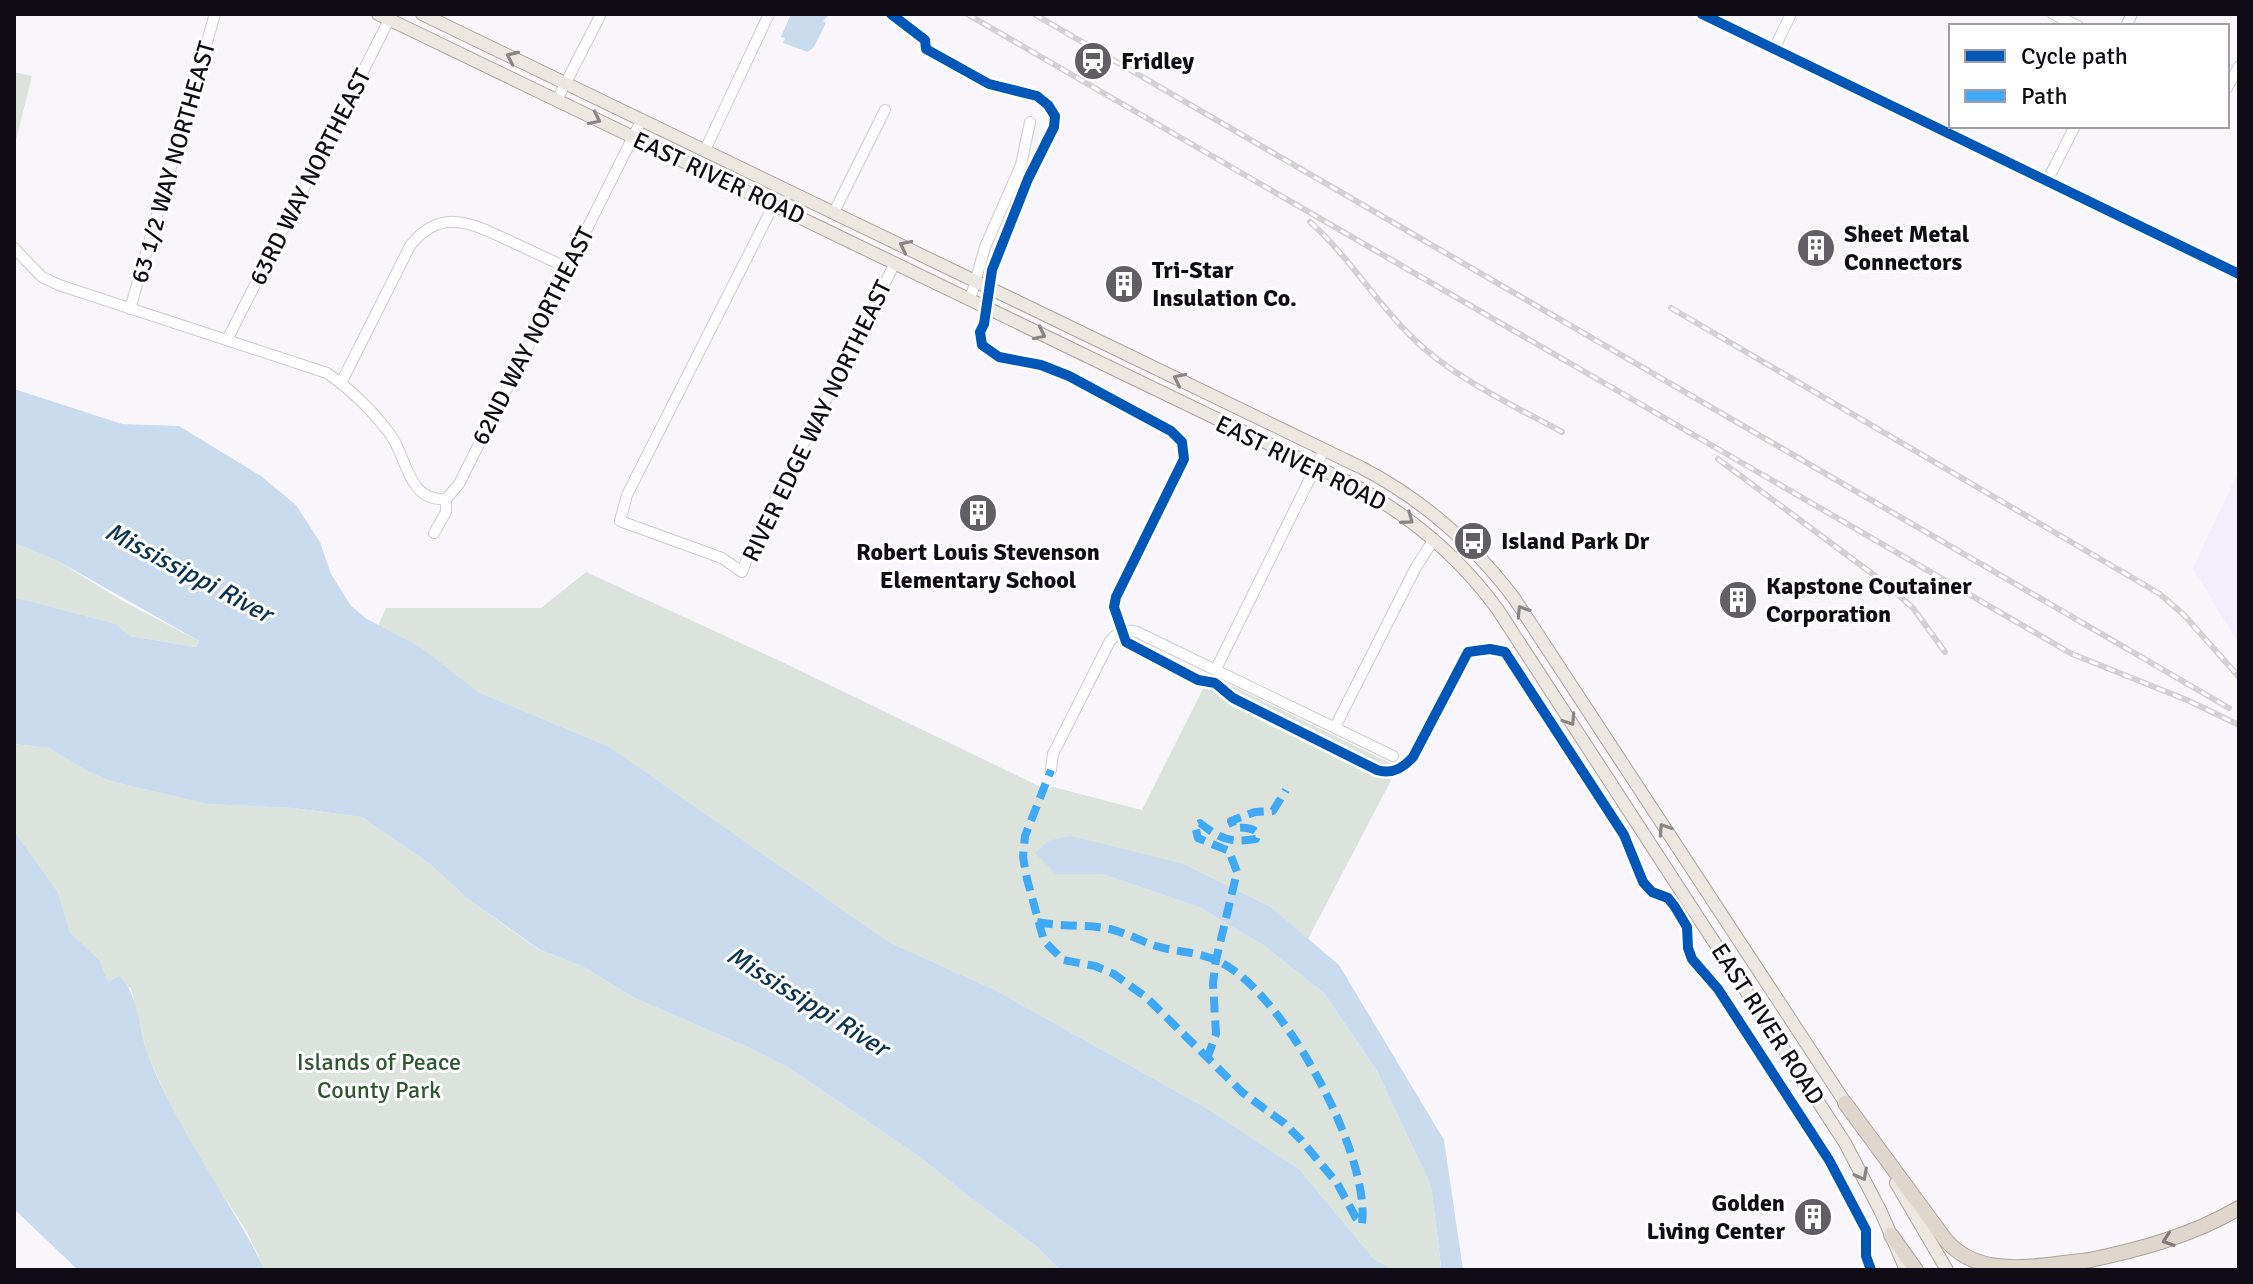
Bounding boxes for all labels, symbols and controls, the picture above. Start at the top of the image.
legend [1949,24,2229,128]
street label: 63 1/2 WAY NORTHEAST [124,38,222,286]
station icon: Fridley [1072,40,1114,82]
text: Cycle path [2021,41,2128,71]
place label: Fridley [1121,46,1194,76]
one-way arrow [505,51,520,67]
street label: 63RD WAY NORTHEAST [242,64,378,290]
text: Path [2021,81,2067,111]
one-way arrow [587,109,601,125]
street label: EAST RIVER ROAD [628,125,810,231]
place label: Sheet Metal Connectors [1844,219,1970,277]
street label: 62ND WAY NORTHEAST [465,222,601,450]
building icon: Sheet Metal Connectors [1795,227,1837,269]
one-way arrow [899,240,913,256]
place label: Tri-Star Insulation Co. [1152,255,1297,313]
building icon: Tri-Star Insulation Co. [1103,263,1145,305]
street label: RIVER EDGE WAY NORTHEAST [736,275,898,567]
one-way arrow [1032,324,1047,340]
one-way arrow [1172,373,1187,389]
street label: EAST RIVER ROAD [1211,409,1391,517]
building icon: Robert Louis Stevenson Elementary School [957,492,999,534]
one-way arrow [1399,509,1414,523]
water label: Mississippi River [100,515,281,632]
bus stop icon: Island Park Dr [1452,520,1494,562]
place label: Island Park Dr [1501,526,1650,556]
place label: Robert Louis Stevenson Elementary School [856,537,1100,595]
place label: Kapstone Coutainer Corporation [1766,571,1972,629]
building icon: Kapstone Coutainer Corporation [1717,579,1759,621]
one-way arrow [1517,605,1532,620]
one-way arrow [1560,711,1575,725]
one-way arrow [1659,823,1674,838]
street label: EAST RIVER ROAD [1705,938,1831,1110]
water label: Mississippi River [721,939,897,1066]
park label: Islands of Peace County Park [297,1047,461,1105]
one-way arrow [1852,1166,1867,1181]
place label: Golden Living Center [1647,1188,1785,1246]
building icon: Golden Living Center [1792,1196,1834,1238]
one-way arrow [2162,1231,2175,1247]

